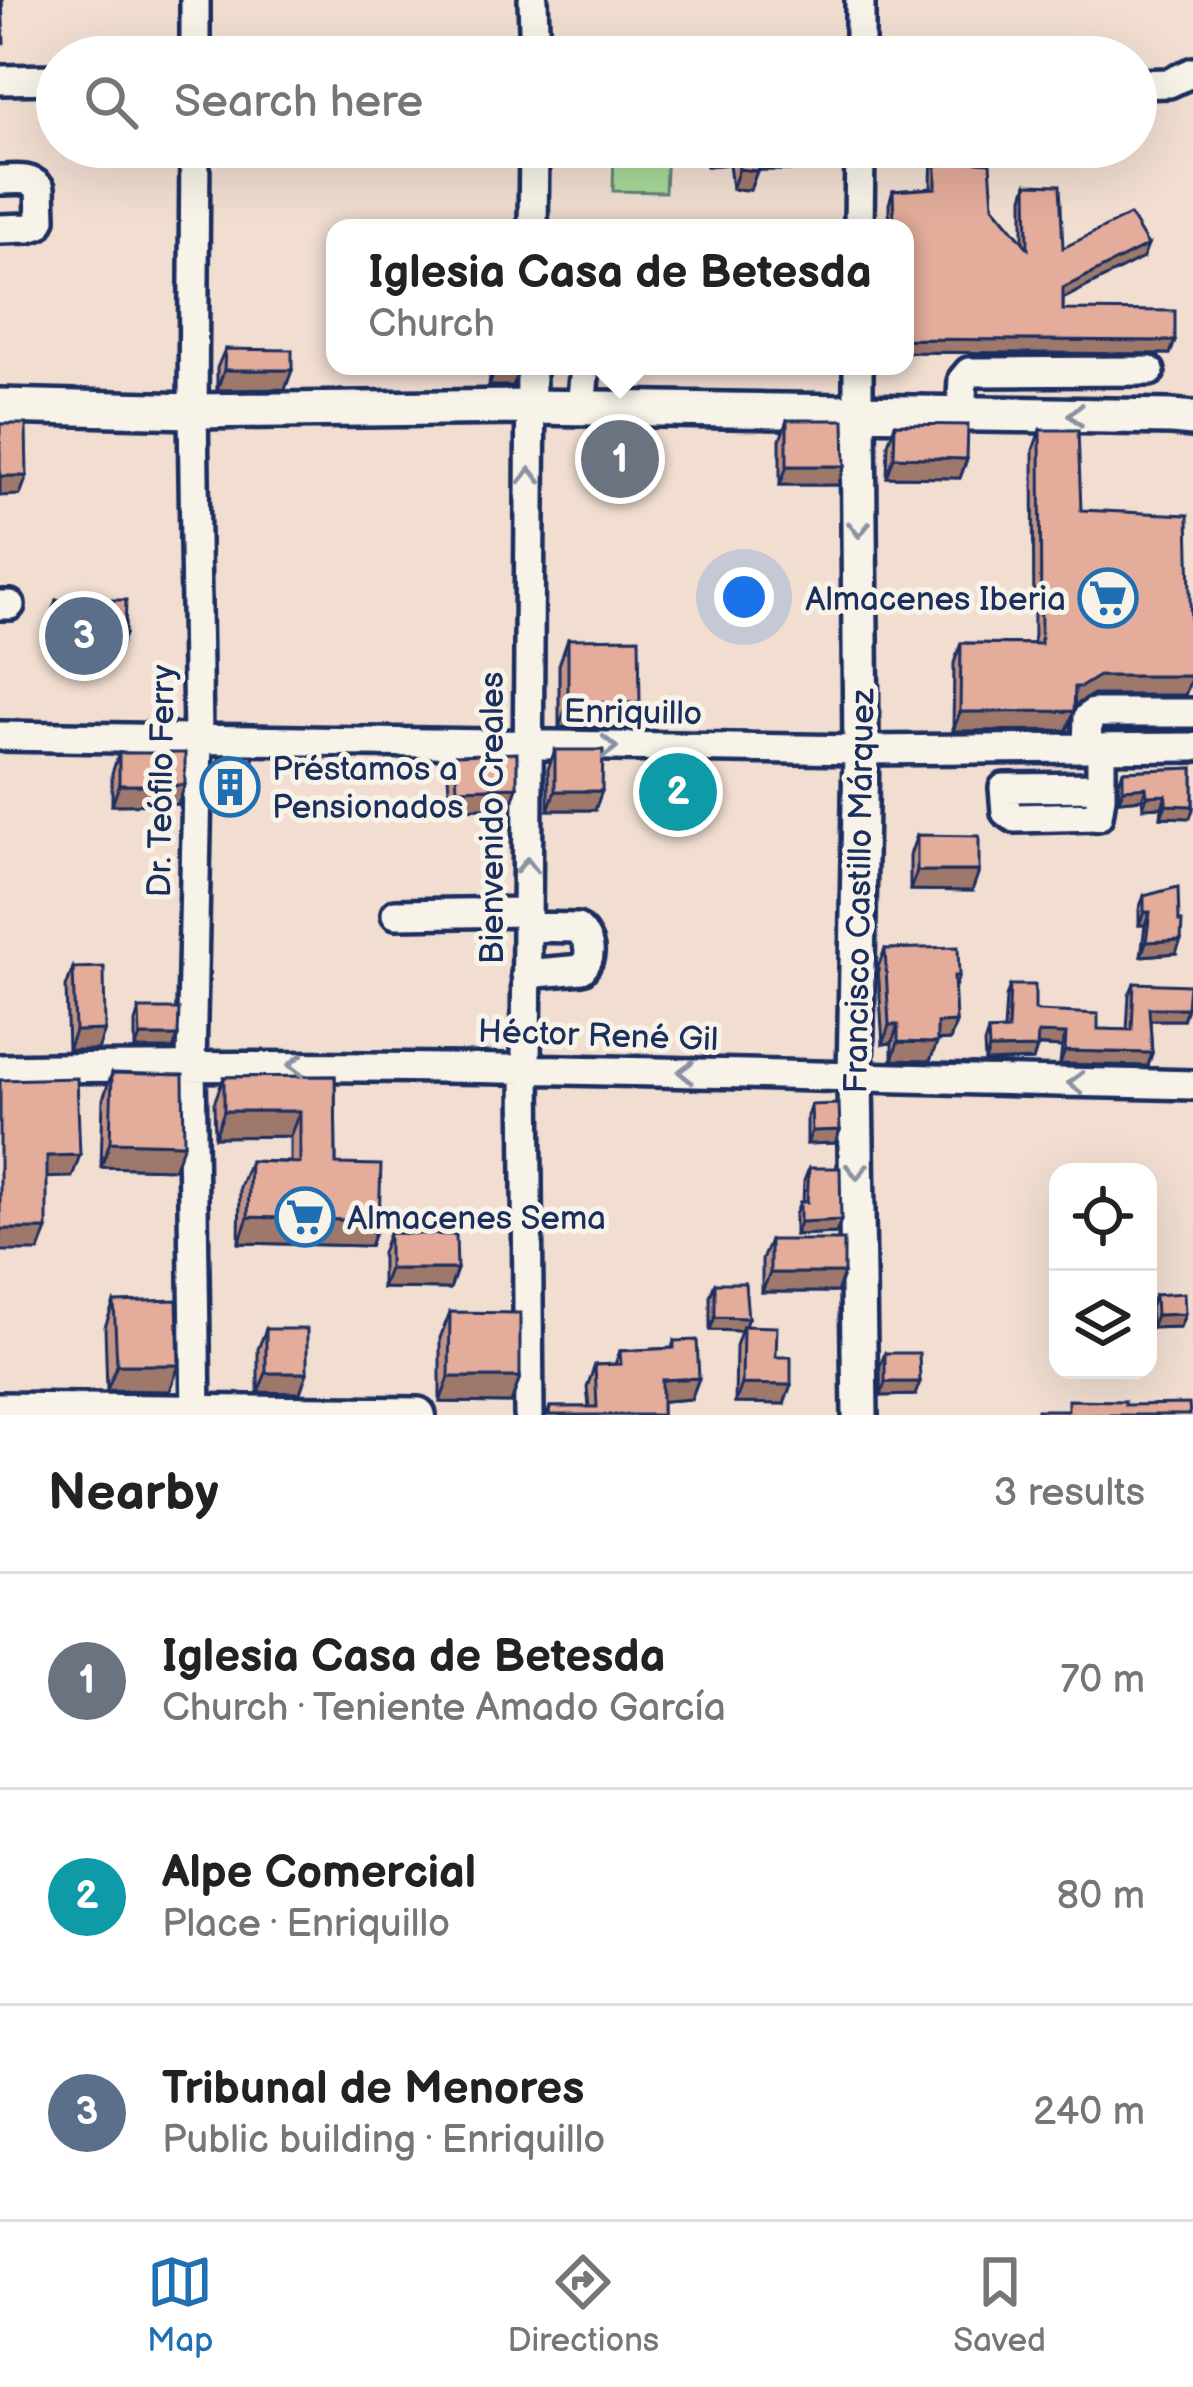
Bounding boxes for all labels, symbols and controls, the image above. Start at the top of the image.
search box [36,36,1157,168]
icon: search [78,69,144,135]
text: Search here [174,75,423,130]
popup [326,219,914,375]
text: Iglesia Casa de Betesda [368,246,872,301]
text: Church [368,301,495,348]
one-way arrow [1066,403,1085,429]
pin: 1 [581,414,659,504]
one-way arrow [517,466,543,484]
one-way arrow [846,521,872,539]
your location [714,567,774,627]
supermarket icon: Almacenes Iberia [1077,567,1139,629]
place label: Almacenes Iberia [805,580,1066,620]
pin: 3 [45,591,123,681]
street label: Dr. Teófilo Ferry [140,664,184,898]
street label: Bienvenido Creales [473,672,513,964]
street label: Francisco Castillo Márquez [836,687,884,1094]
street label: Enriquillo [563,692,703,734]
one-way arrow [600,733,619,759]
pin: 2 [639,747,717,837]
place label: Préstamos a Pensionados [272,750,464,828]
building icon: Préstamos a Pensionados [199,756,261,818]
one-way arrow [514,856,540,874]
street label: Héctor René Gil [477,1012,719,1060]
one-way arrow [286,1053,305,1079]
one-way arrow [676,1060,695,1086]
one-way arrow [1066,1070,1085,1096]
one-way arrow [843,1162,869,1181]
map controls [1049,1163,1157,1379]
button: locate [1049,1163,1157,1271]
supermarket icon: Almacenes Sema [274,1186,336,1248]
place label: Almacenes Sema [347,1199,606,1239]
button: layers [1049,1271,1157,1379]
text: Nearby [48,1463,219,1524]
text: 3 results [993,1470,1145,1517]
text: Iglesia Casa de Betesda [162,1630,665,1685]
text: 1 [79,1657,95,1704]
text: 70 m [1060,1657,1145,1704]
text: Church · Teniente Amado García [162,1685,726,1732]
text: Alpe Comercial [162,1846,476,1901]
text: 2 [75,1873,99,1920]
text: 80 m [1057,1873,1145,1920]
text: Place · Enriquillo [162,1901,450,1948]
text: Tribunal de Menores [162,2062,584,2117]
text: 3 [76,2089,98,2136]
text: 240 m [1033,2089,1145,2136]
text: Public building · Enriquillo [162,2117,605,2164]
tab: Map [147,2249,213,2361]
tab: Directions [508,2249,659,2361]
tab: Saved [953,2249,1046,2361]

